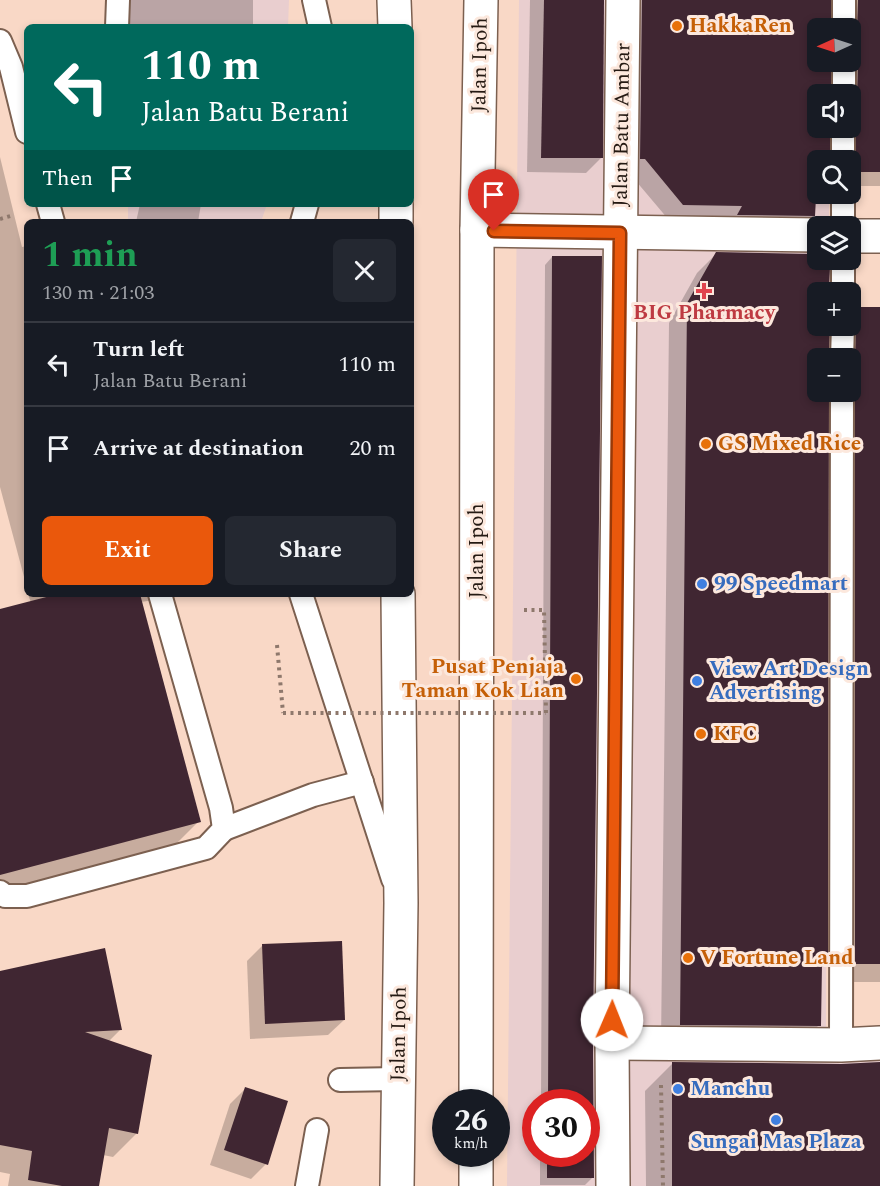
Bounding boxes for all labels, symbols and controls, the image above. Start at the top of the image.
place label: HakkaRen [689,10,792,42]
street label: Jalan Ipoh [463,17,497,113]
north arrow [807,18,861,72]
map controls [807,18,861,402]
marker: HakkaRen [670,19,684,33]
text: 110 m [141,35,260,98]
street label: Jalan Batu Ambar [605,43,639,207]
icon: left [42,48,120,126]
button: sound [807,84,861,138]
text: Jalan Batu Berani [141,92,349,134]
button: search [807,150,861,204]
text: Then [42,162,93,195]
icon: arrive [105,162,138,195]
pin [468,169,519,231]
icon: arrive [477,178,510,211]
button: layers [807,216,861,270]
text: 1 min [42,228,138,283]
button: close [333,239,396,302]
text: 130 m · 21:03 [42,278,154,308]
button: + [807,282,861,336]
marker: BIG Pharmacy [697,284,711,298]
place label: BIG Pharmacy [633,297,776,329]
text: Turn left [93,333,185,366]
icon: left [42,348,75,381]
text: 110 m [339,348,396,381]
button: − [807,348,861,402]
text: Jalan Batu Berani [93,366,247,396]
place label: GS Mixed Rice [718,428,861,460]
icon: arrive [42,432,75,465]
text: Arrive at destination [93,432,304,465]
text: 20 m [350,432,396,465]
marker: GS Mixed Rice [699,437,713,451]
street label: Jalan Ipoh [461,503,493,599]
button: Exit [42,516,213,585]
button: Share [225,516,396,585]
place label: 99 Speedmart [714,568,848,600]
marker: 99 Speedmart [695,577,709,591]
place label: Pusat Penjaja Taman Kok Lian [401,651,564,707]
place label: View Art Design Advertising [709,653,869,709]
marker: Pusat Penjaja Taman Kok Lian [569,672,583,686]
marker: View Art Design Advertising [690,674,704,688]
place label: KFC [713,718,757,750]
marker: KFC [694,727,708,741]
place label: V Fortune Land [700,942,853,974]
marker: V Fortune Land [681,951,695,965]
street label: Jalan Ipoh [382,986,416,1082]
position arrow [580,988,644,1052]
place label: Manchu [690,1073,771,1105]
marker: Manchu [671,1082,685,1096]
speed limit sign: 30 [522,1089,600,1167]
text: 26 [454,1098,488,1144]
marker: Sungai Mas Plaza [769,1113,783,1127]
place label: Sungai Mas Plaza [690,1126,862,1158]
text: km/h [454,1132,488,1155]

